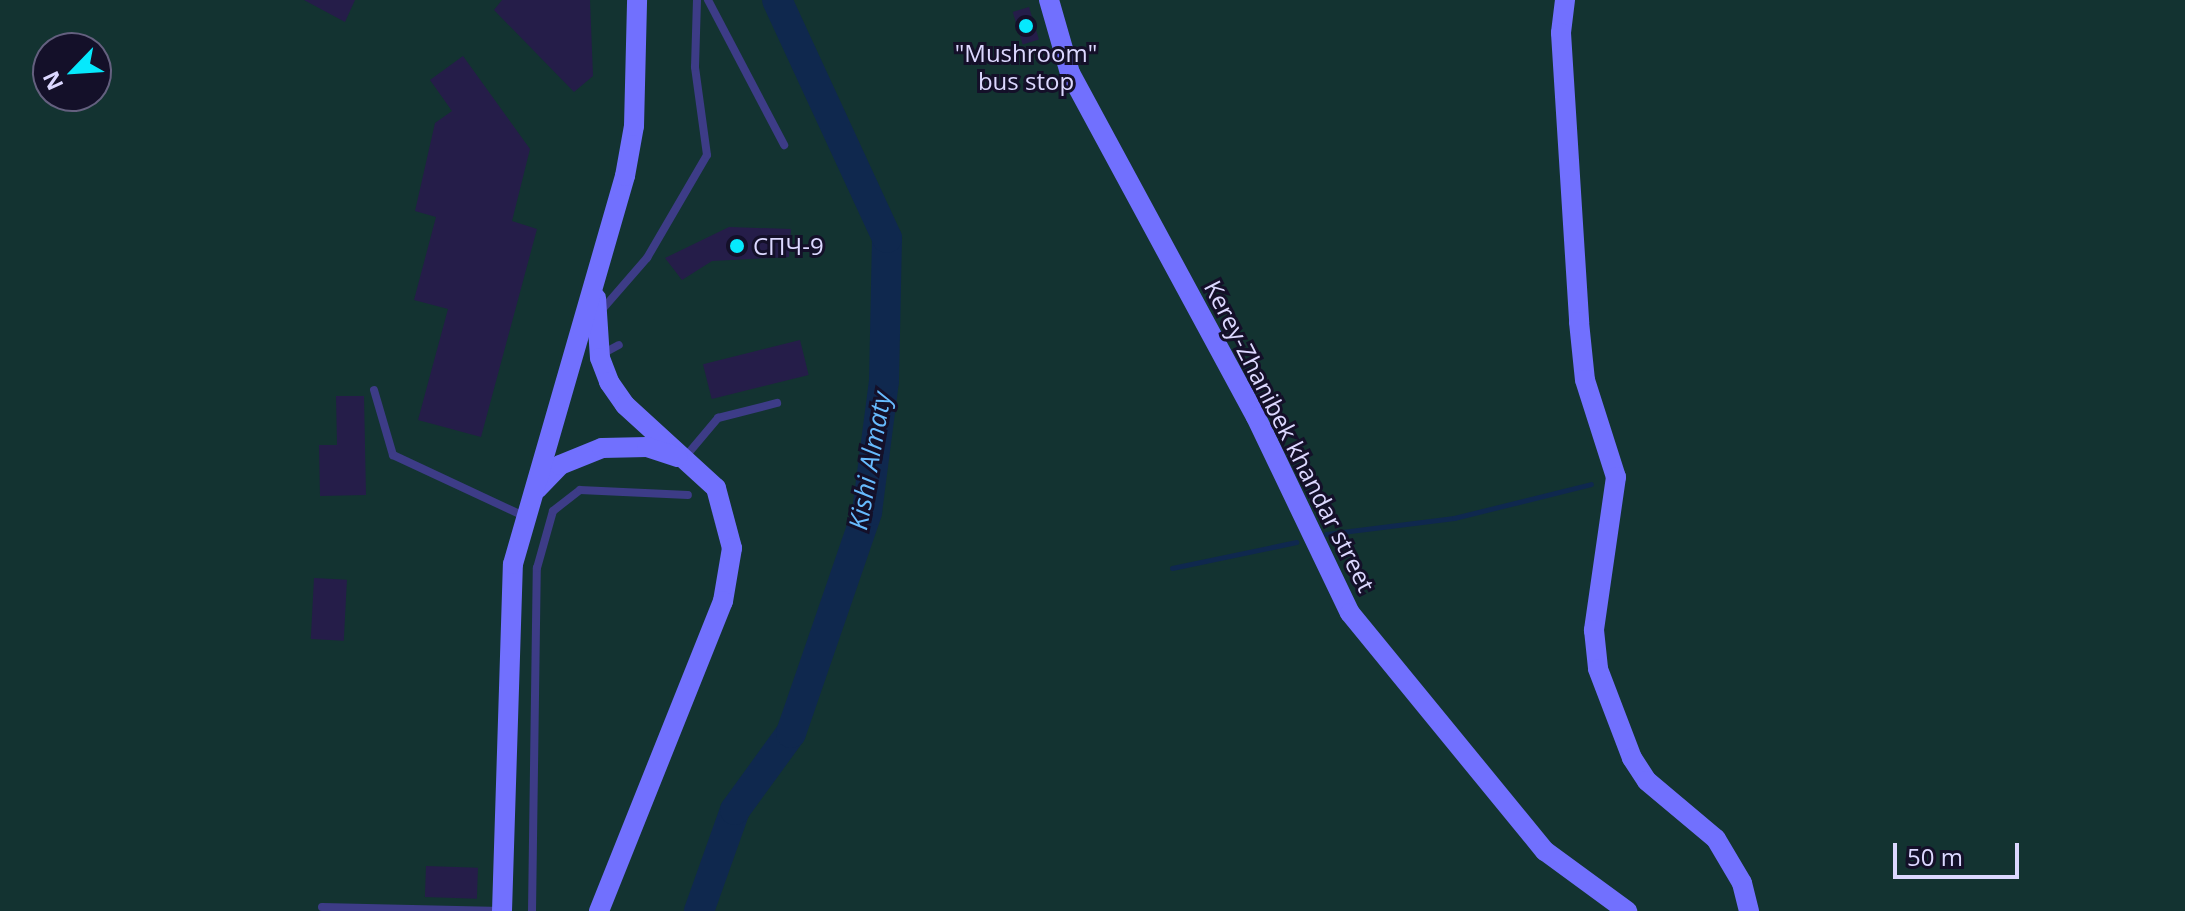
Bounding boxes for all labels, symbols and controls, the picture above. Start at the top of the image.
marker: "Mushroom" bus stop [1017,17,1035,35]
north arrow [32,32,112,112]
place label: "Mushroom" bus stop [955,39,1097,95]
text: N [35,67,69,96]
place label: СПЧ-9 [753,232,824,260]
marker: СПЧ-9 [728,237,746,255]
street label: Kerey-Zhanibek khandar street [1199,276,1381,596]
water label: Kіshі Almaty [843,390,897,532]
scale bar [1897,827,2023,877]
text: 50 m [1907,840,1963,873]

